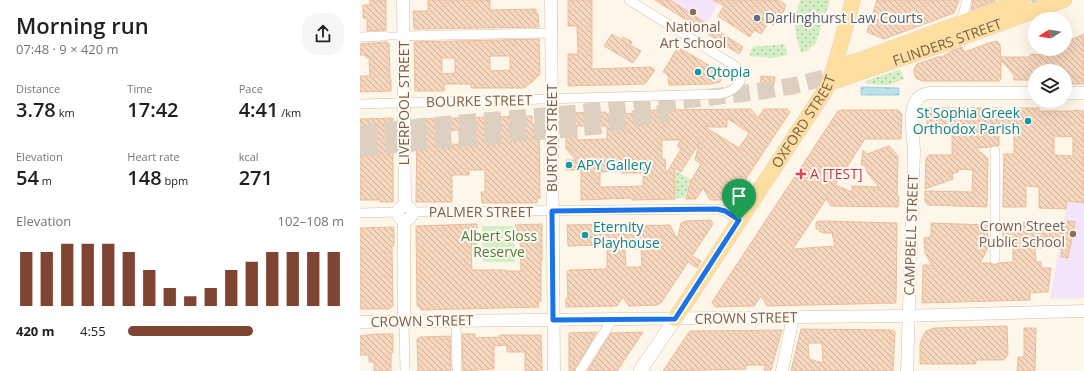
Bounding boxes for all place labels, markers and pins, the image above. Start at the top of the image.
marker: National Art School [688,7,698,17]
place label: Darlinghurst Law Courts [765,8,923,27]
marker: Darlinghurst Law Courts [752,13,762,23]
place label: National Art School [660,17,726,52]
place label: Qtopia [706,62,750,81]
marker: Qtopia [693,67,703,77]
place label: St Sophia Greek Orthodox Parish [913,103,1021,138]
marker: St Sophia Greek Orthodox Parish [1023,116,1033,126]
place label: APY Gallery [577,155,652,174]
marker: APY Gallery [564,160,574,170]
place label: A [TEST] [810,164,863,183]
marker: A [TEST] [795,168,807,180]
pin [722,179,756,220]
place label: Crown Street Public School [979,216,1065,251]
place label: Eternity Playhouse [593,217,660,252]
marker: Crown Street Public School [1068,229,1078,239]
marker: Eternity Playhouse [580,230,590,240]

